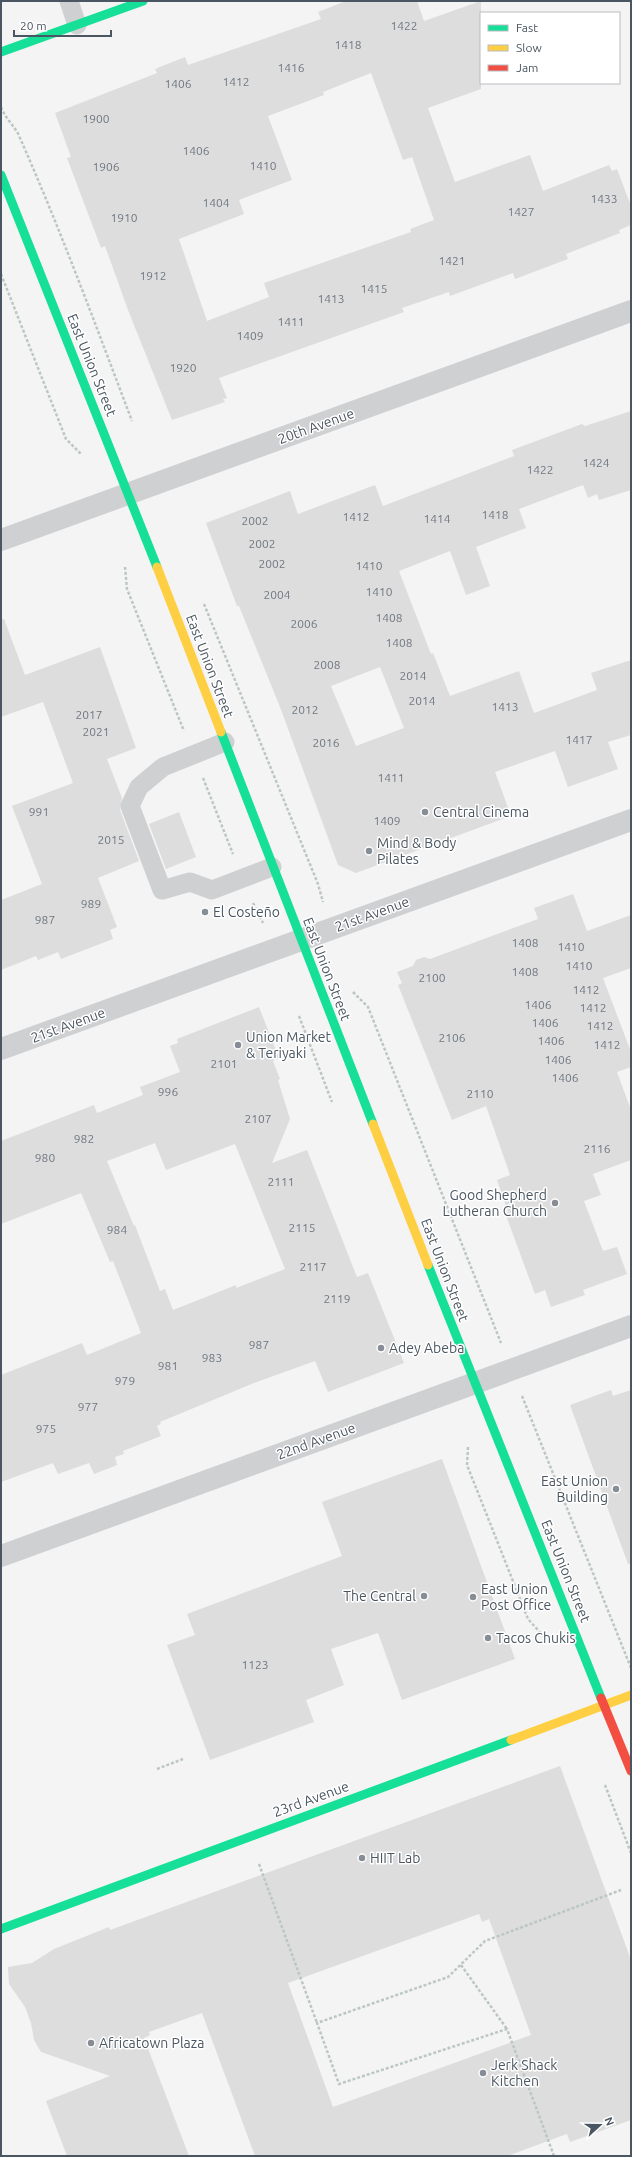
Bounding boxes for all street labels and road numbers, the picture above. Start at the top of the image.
street label: East Union Street [64,311,120,419]
street label: 20th Avenue [276,405,356,447]
street label: East Union Street [183,612,237,720]
street label: 21st Avenue [333,893,411,935]
street label: East Union Street [300,915,354,1023]
street label: 21st Avenue [29,1004,107,1046]
street label: East Union Street [418,1216,472,1324]
street label: 22nd Avenue [275,1419,357,1463]
street label: East Union Street [538,1517,594,1625]
street label: 23rd Avenue [271,1778,351,1820]

